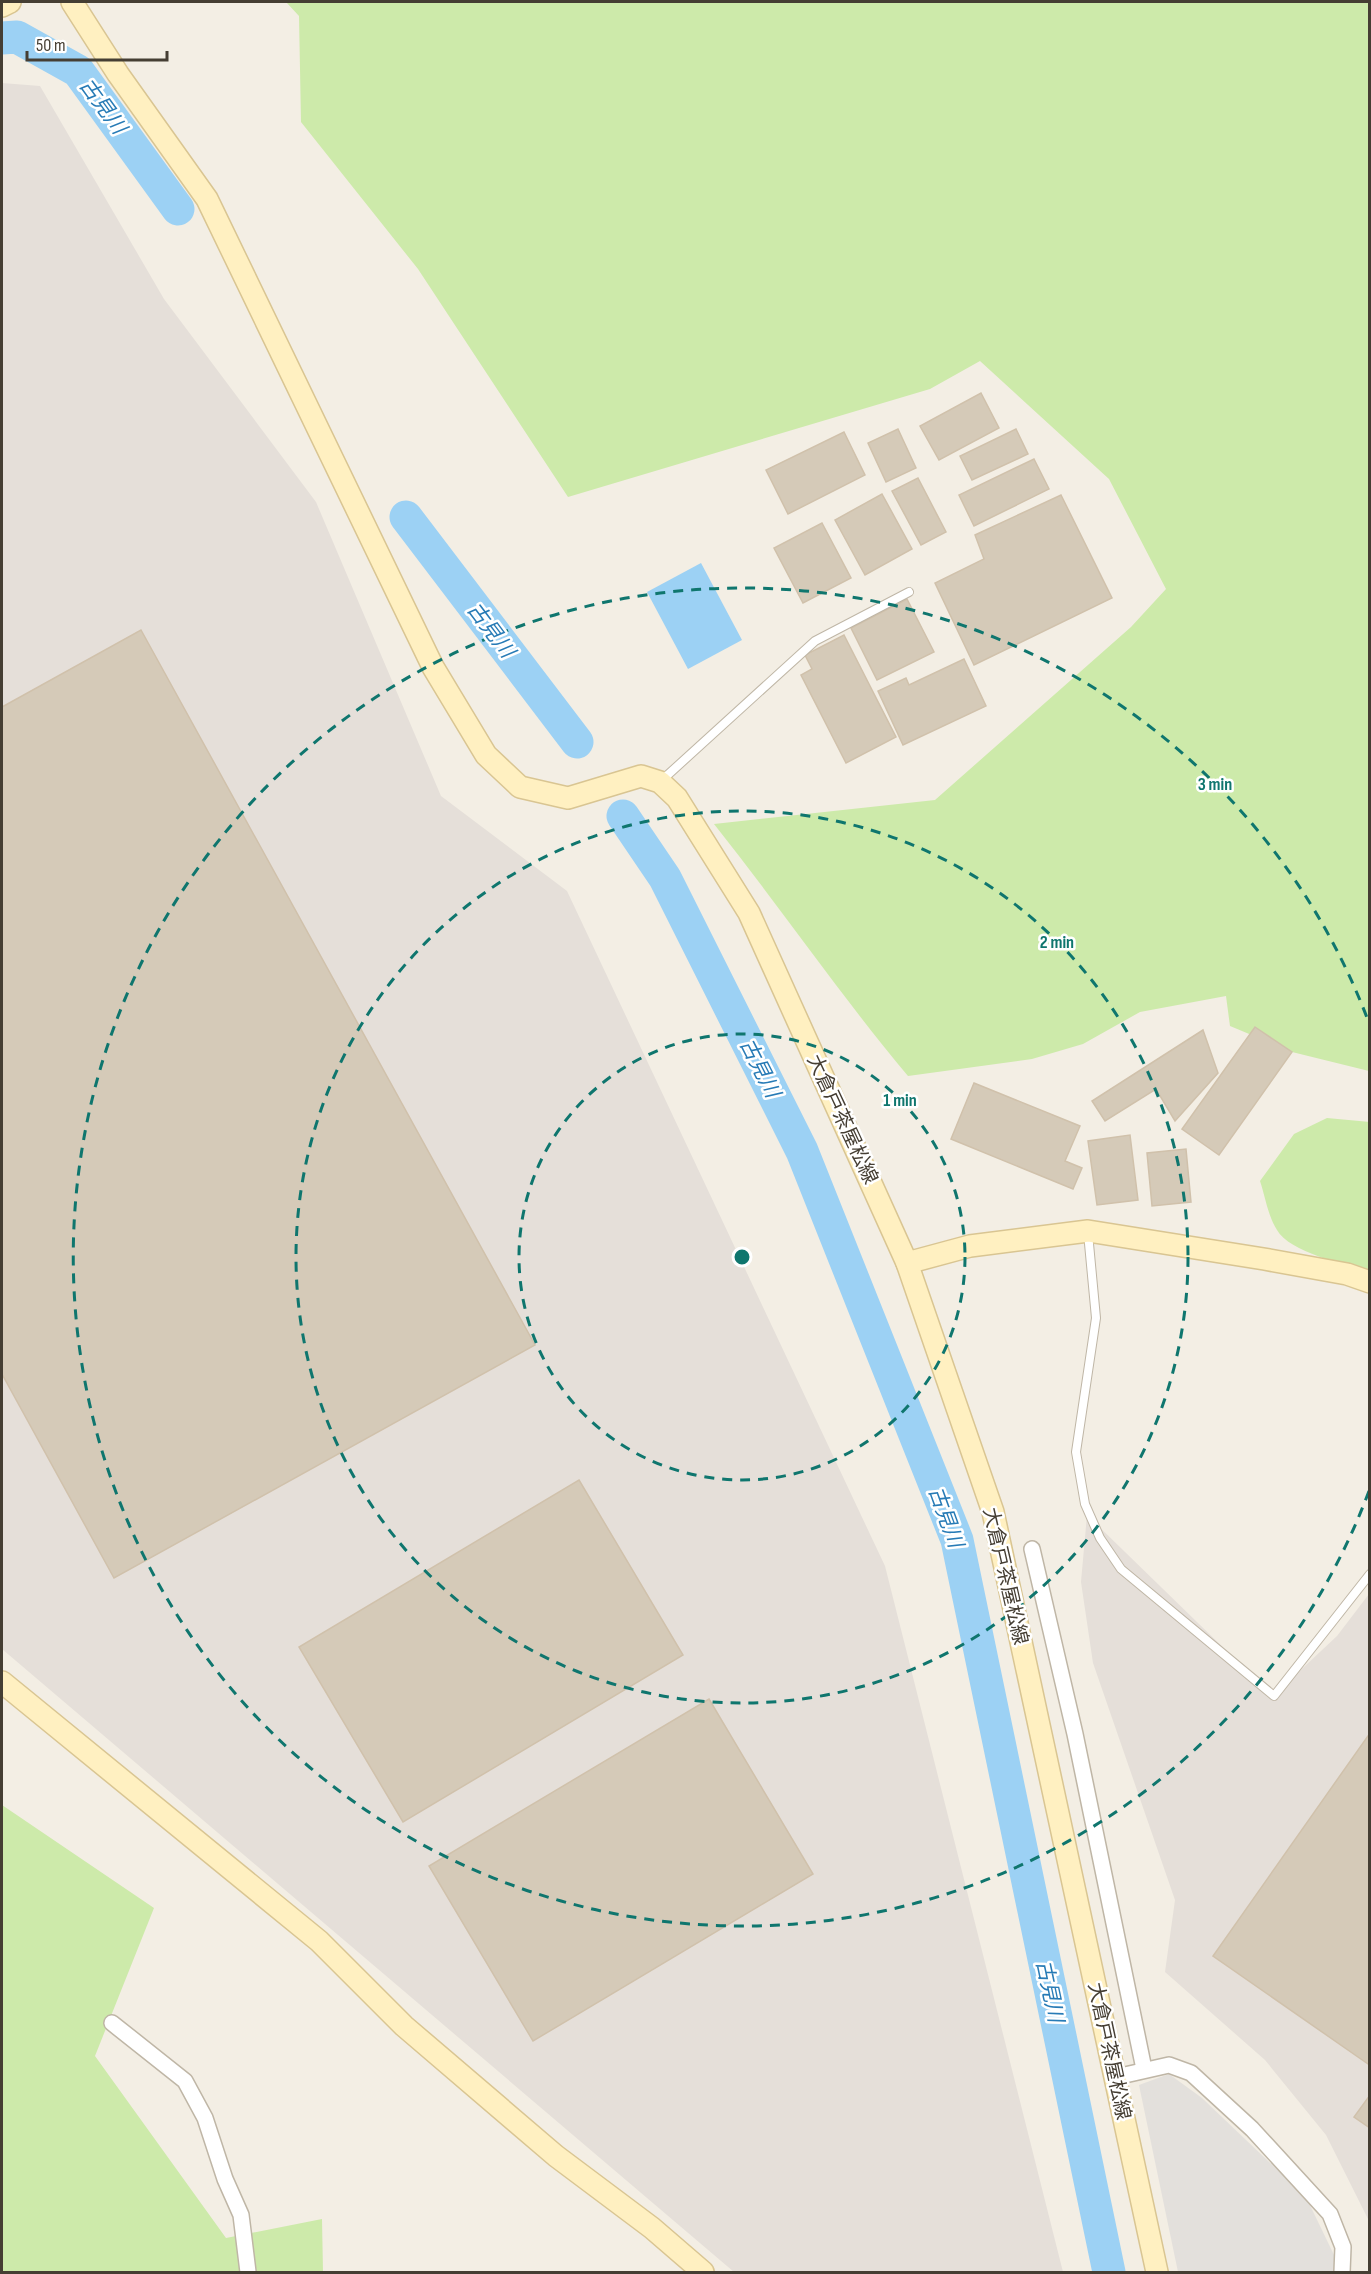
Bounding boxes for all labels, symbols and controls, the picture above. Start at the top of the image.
scale bar [27,24,166,62]
text: 50 m [36,35,66,56]
water label: 古見川 [74,73,132,141]
water label: 古見川 [462,598,521,665]
text: 3 min [1198,774,1232,795]
text: 2 min [1040,932,1074,953]
water label: 古見川 [734,1034,786,1104]
street label: 大倉戸茶屋松線 [802,1051,883,1188]
text: 1 min [883,1090,917,1111]
centre of rings [732,1247,752,1267]
water label: 古見川 [923,1483,969,1553]
street label: 大倉戸茶屋松線 [978,1505,1032,1647]
water label: 古見川 [1031,1958,1069,2026]
street label: 大倉戸茶屋松線 [1083,1980,1135,2122]

